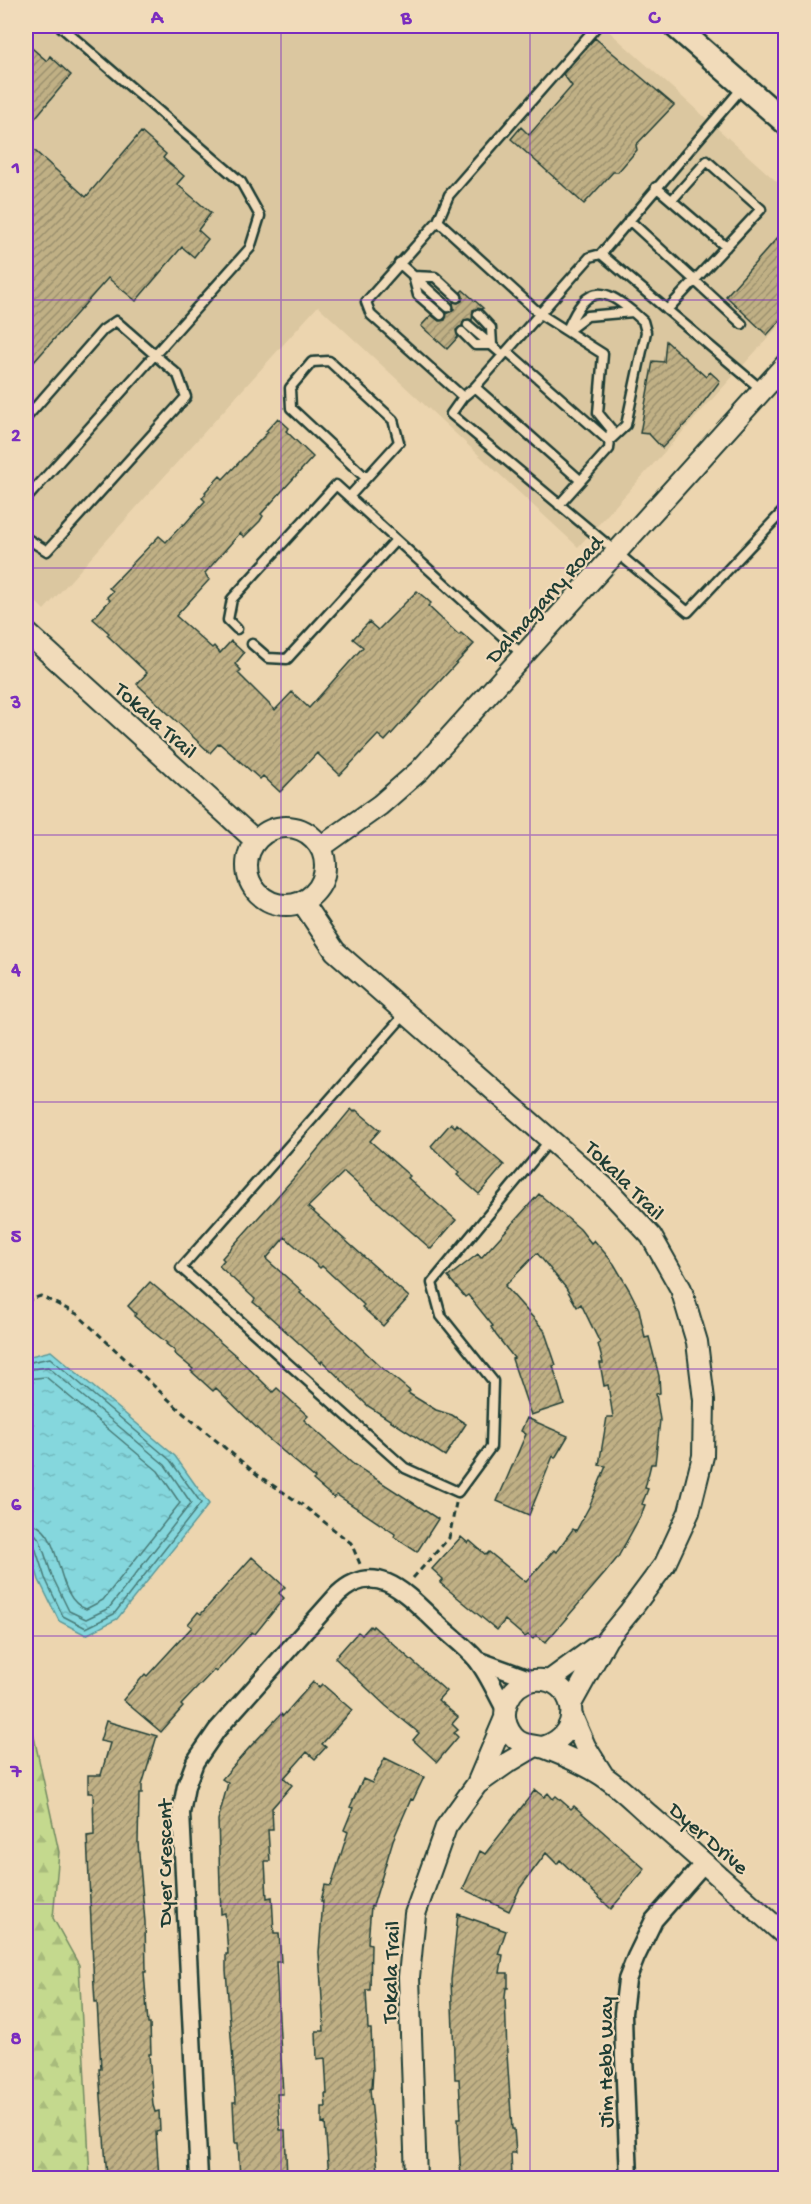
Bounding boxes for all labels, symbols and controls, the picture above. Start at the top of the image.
text: A [150,8,165,31]
text: B [400,8,412,31]
text: C [648,8,662,31]
text: 1 [11,158,20,181]
text: 2 [11,426,21,449]
street label: Dalmagarry Road [480,530,612,672]
street label: Tokala Trail [106,677,201,766]
text: 3 [10,693,21,716]
text: 4 [10,960,21,983]
street label: Tokala Trail [576,1135,669,1227]
text: 5 [11,1227,22,1250]
text: 6 [11,1495,22,1518]
text: 7 [10,1762,23,1785]
street label: Dyer Drive [661,1797,753,1882]
street label: Dyer Crescent [154,1798,180,1928]
street label: Tokala Trail [378,1920,408,2026]
street label: Jim Hebb Way [595,1996,621,2128]
text: 8 [11,2029,22,2052]

